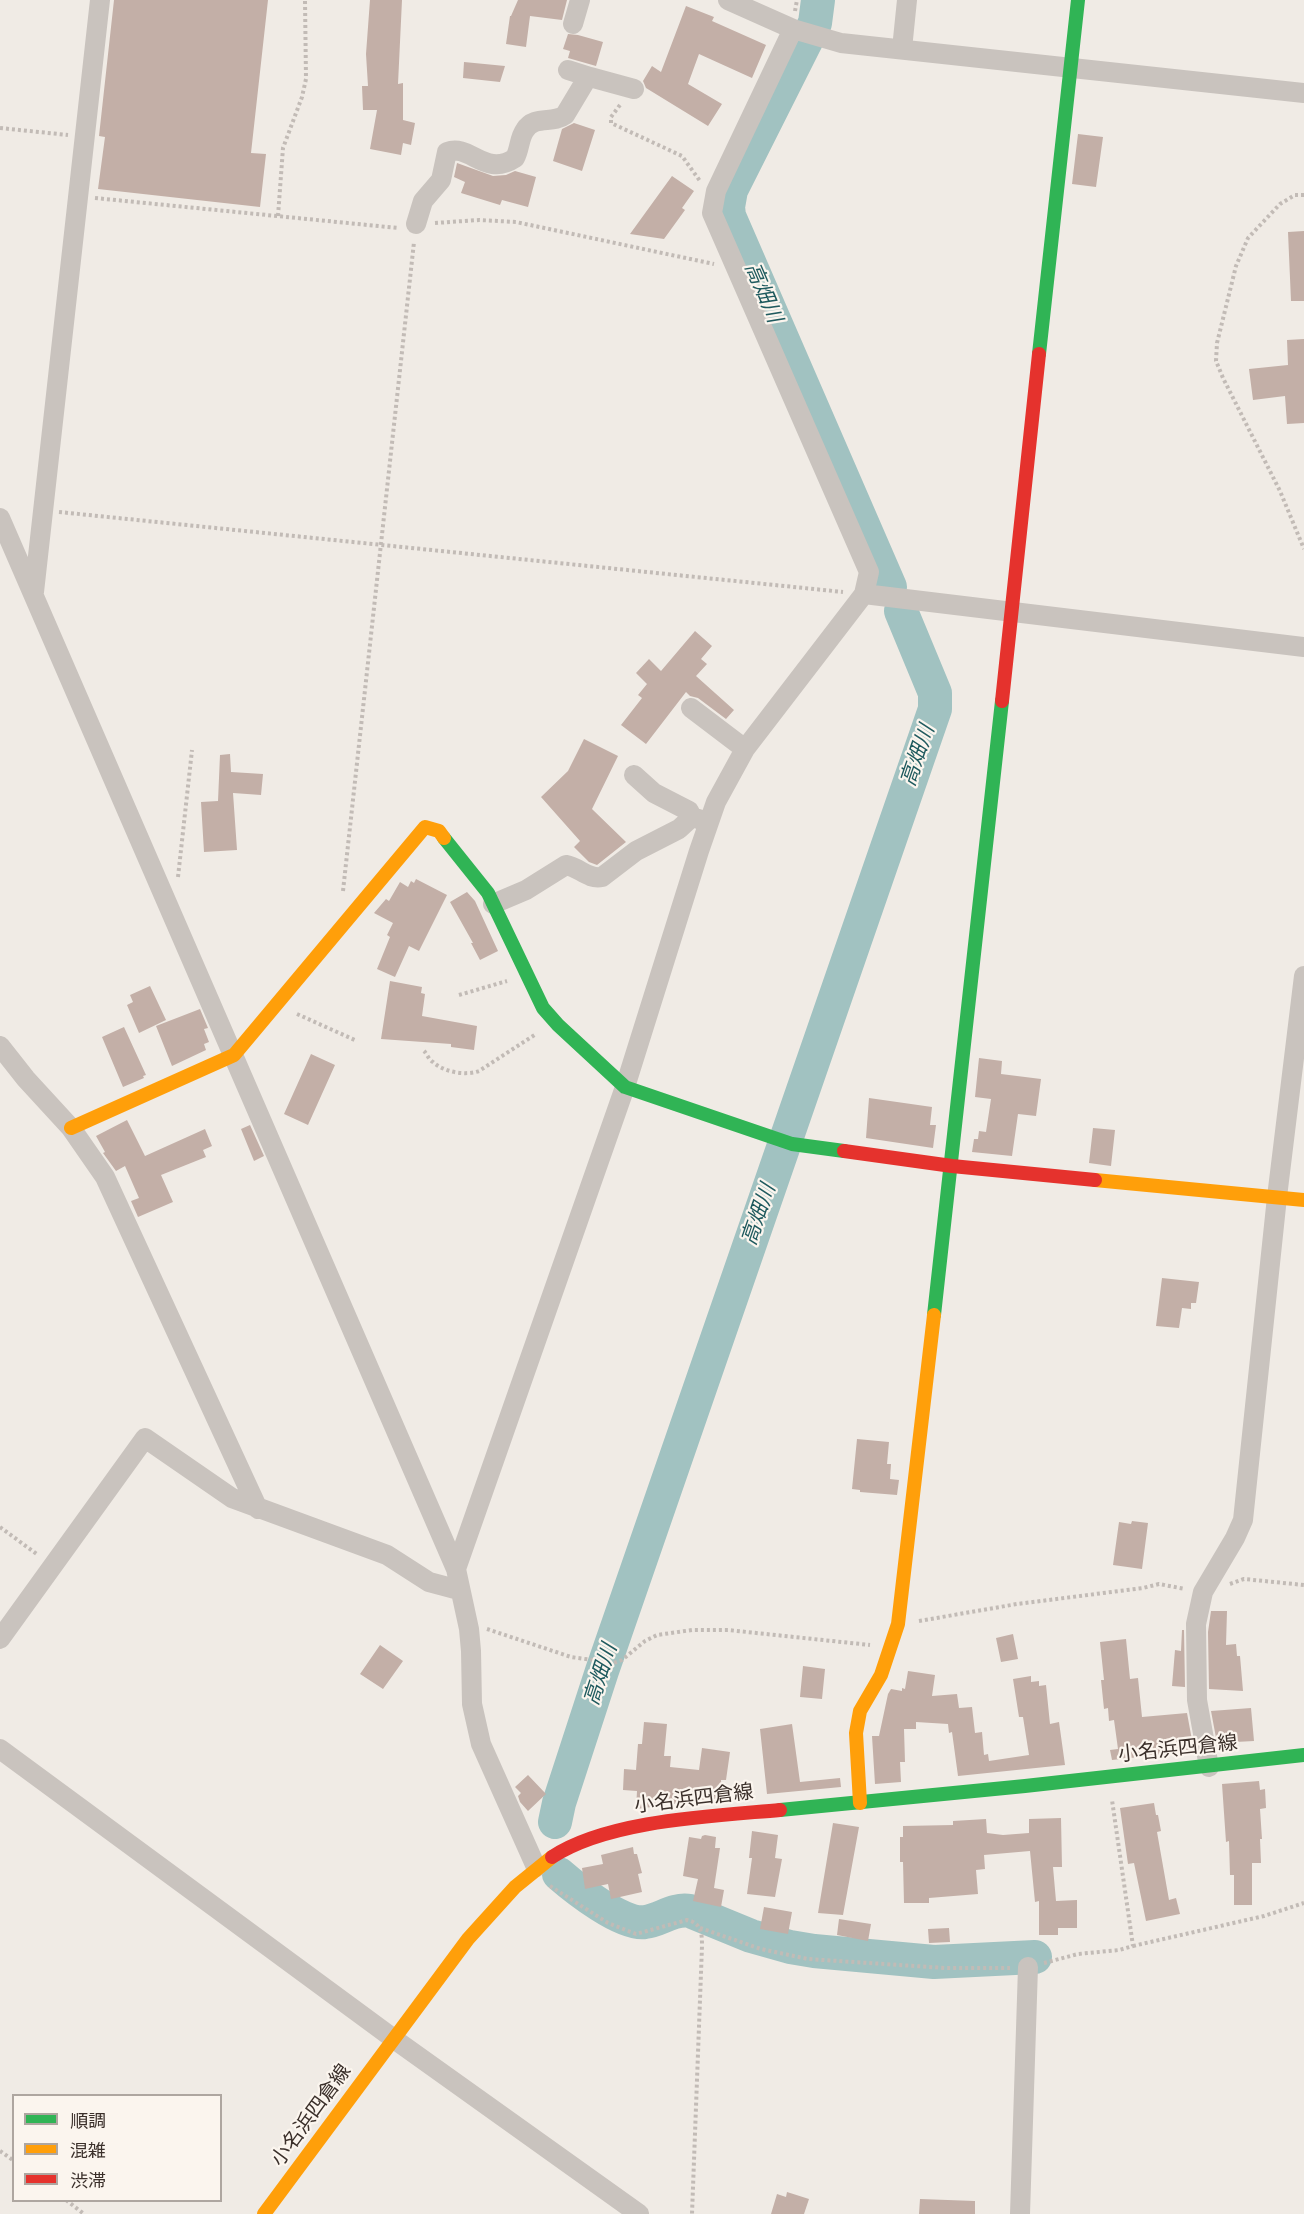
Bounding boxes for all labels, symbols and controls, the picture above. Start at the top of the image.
water label: 高畑川 [738,259,786,327]
water label: 高畑川 [897,722,941,790]
water label: 高畑川 [738,1181,782,1249]
water label: 高畑川 [580,1641,624,1709]
street label: 小名浜四倉線 [1117,1732,1239,1768]
street label: 小名浜四倉線 [633,1781,755,1819]
street label: 小名浜四倉線 [267,2060,357,2172]
legend [12,2094,222,2202]
text: 順調 [70,2109,106,2133]
text: 混雑 [70,2139,106,2163]
text: 渋滞 [70,2169,106,2193]

